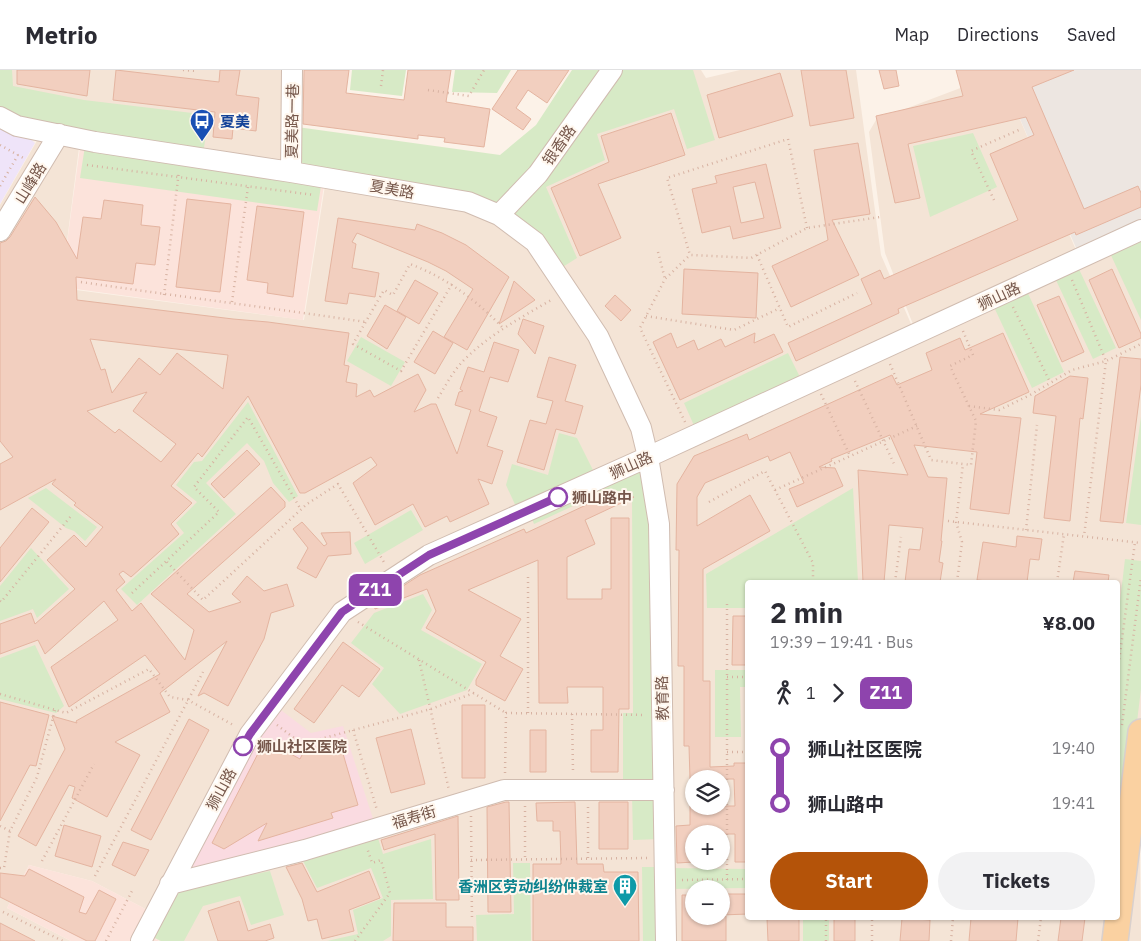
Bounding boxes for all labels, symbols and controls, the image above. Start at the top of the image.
text: Metrio [25,19,97,51]
text: Map [894,23,929,46]
text: Directions [957,23,1039,46]
text: Saved [1067,23,1116,46]
street label: 夏美路一巷 [282,83,302,159]
bus stop icon: 夏美 [189,108,215,142]
place label: 夏美 [220,112,250,131]
street label: 银香路 [538,121,580,169]
street label: 山峰路 [10,159,50,207]
street label: 夏美路 [368,176,416,202]
street label: 狮山路 [975,278,1023,314]
street label: 狮山路 [607,447,655,483]
marker: 狮山路中 [548,487,568,507]
place label: 狮山路中 [572,488,632,507]
line badge: Z11 [346,574,404,606]
text: Z11 [359,578,391,601]
text: 2 min [770,594,843,631]
text: ¥8.00 [1043,611,1095,635]
text: 19:39 – 19:41 · Bus [770,632,913,652]
street label: 教育路 [652,675,672,721]
icon: walk [770,679,798,707]
icon: forward [824,679,852,707]
text: Z11 [870,681,902,704]
text: 1 [806,683,816,703]
marker: 狮山社区医院 [233,736,253,756]
place label: 狮山社区医院 [257,737,347,756]
text: 狮山社区医院 [808,737,922,761]
text: 19:40 [1052,738,1095,758]
street label: 狮山路 [202,765,240,813]
map controls [685,770,730,925]
button: layers [685,770,730,815]
text: 狮山路中 [808,792,884,816]
text: 19:41 [1052,793,1095,813]
street label: 福寿街 [390,801,438,833]
button: + [685,825,730,870]
button: Start [770,852,928,910]
button: Tickets [938,852,1095,910]
building icon: 香洲区劳动纠纷仲裁室 [612,873,638,907]
place label: 香洲区劳动纠纷仲裁室 [458,877,608,896]
button: − [685,880,730,925]

